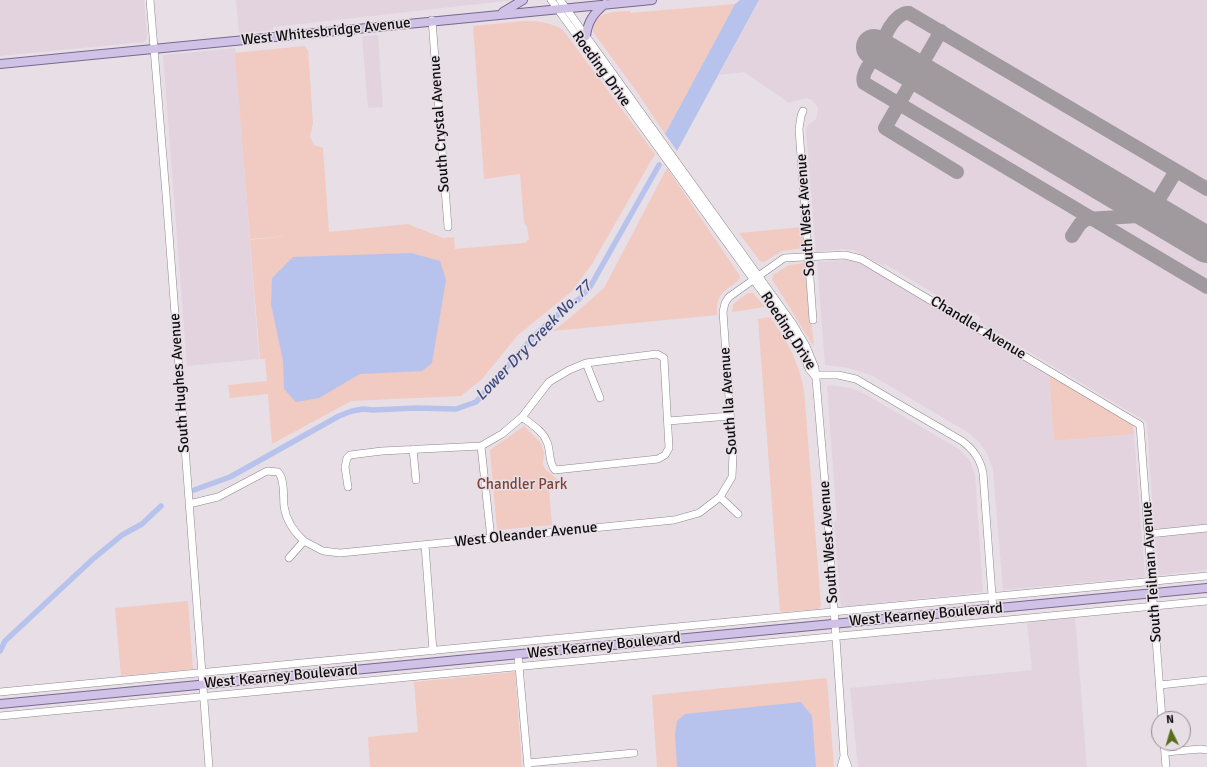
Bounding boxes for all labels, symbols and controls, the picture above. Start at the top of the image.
street label: West Whitesbridge Avenue [240,14,412,50]
street label: Roeding Drive [568,28,634,110]
street label: South Crystal Avenue [426,55,454,193]
street label: South West Avenue [793,153,819,277]
water label: Lower Dry Creek No. 77 [472,277,596,405]
street label: Roeding Drive [756,289,820,373]
street label: Chandler Avenue [927,292,1029,364]
street label: South Hughes Avenue [166,313,194,453]
street label: South Ila Avenue [716,347,742,455]
park label: Chandler Park [477,476,567,494]
street label: South West Avenue [816,480,842,604]
street label: South Teilman Avenue [1138,501,1166,643]
street label: West Oleander Avenue [454,519,598,551]
street label: West Kearney Boulevard [848,599,1004,631]
street label: West Kearney Boulevard [526,629,682,663]
street label: West Kearney Boulevard [203,661,359,693]
north arrow [1151,711,1191,751]
text: N [1166,713,1174,726]

